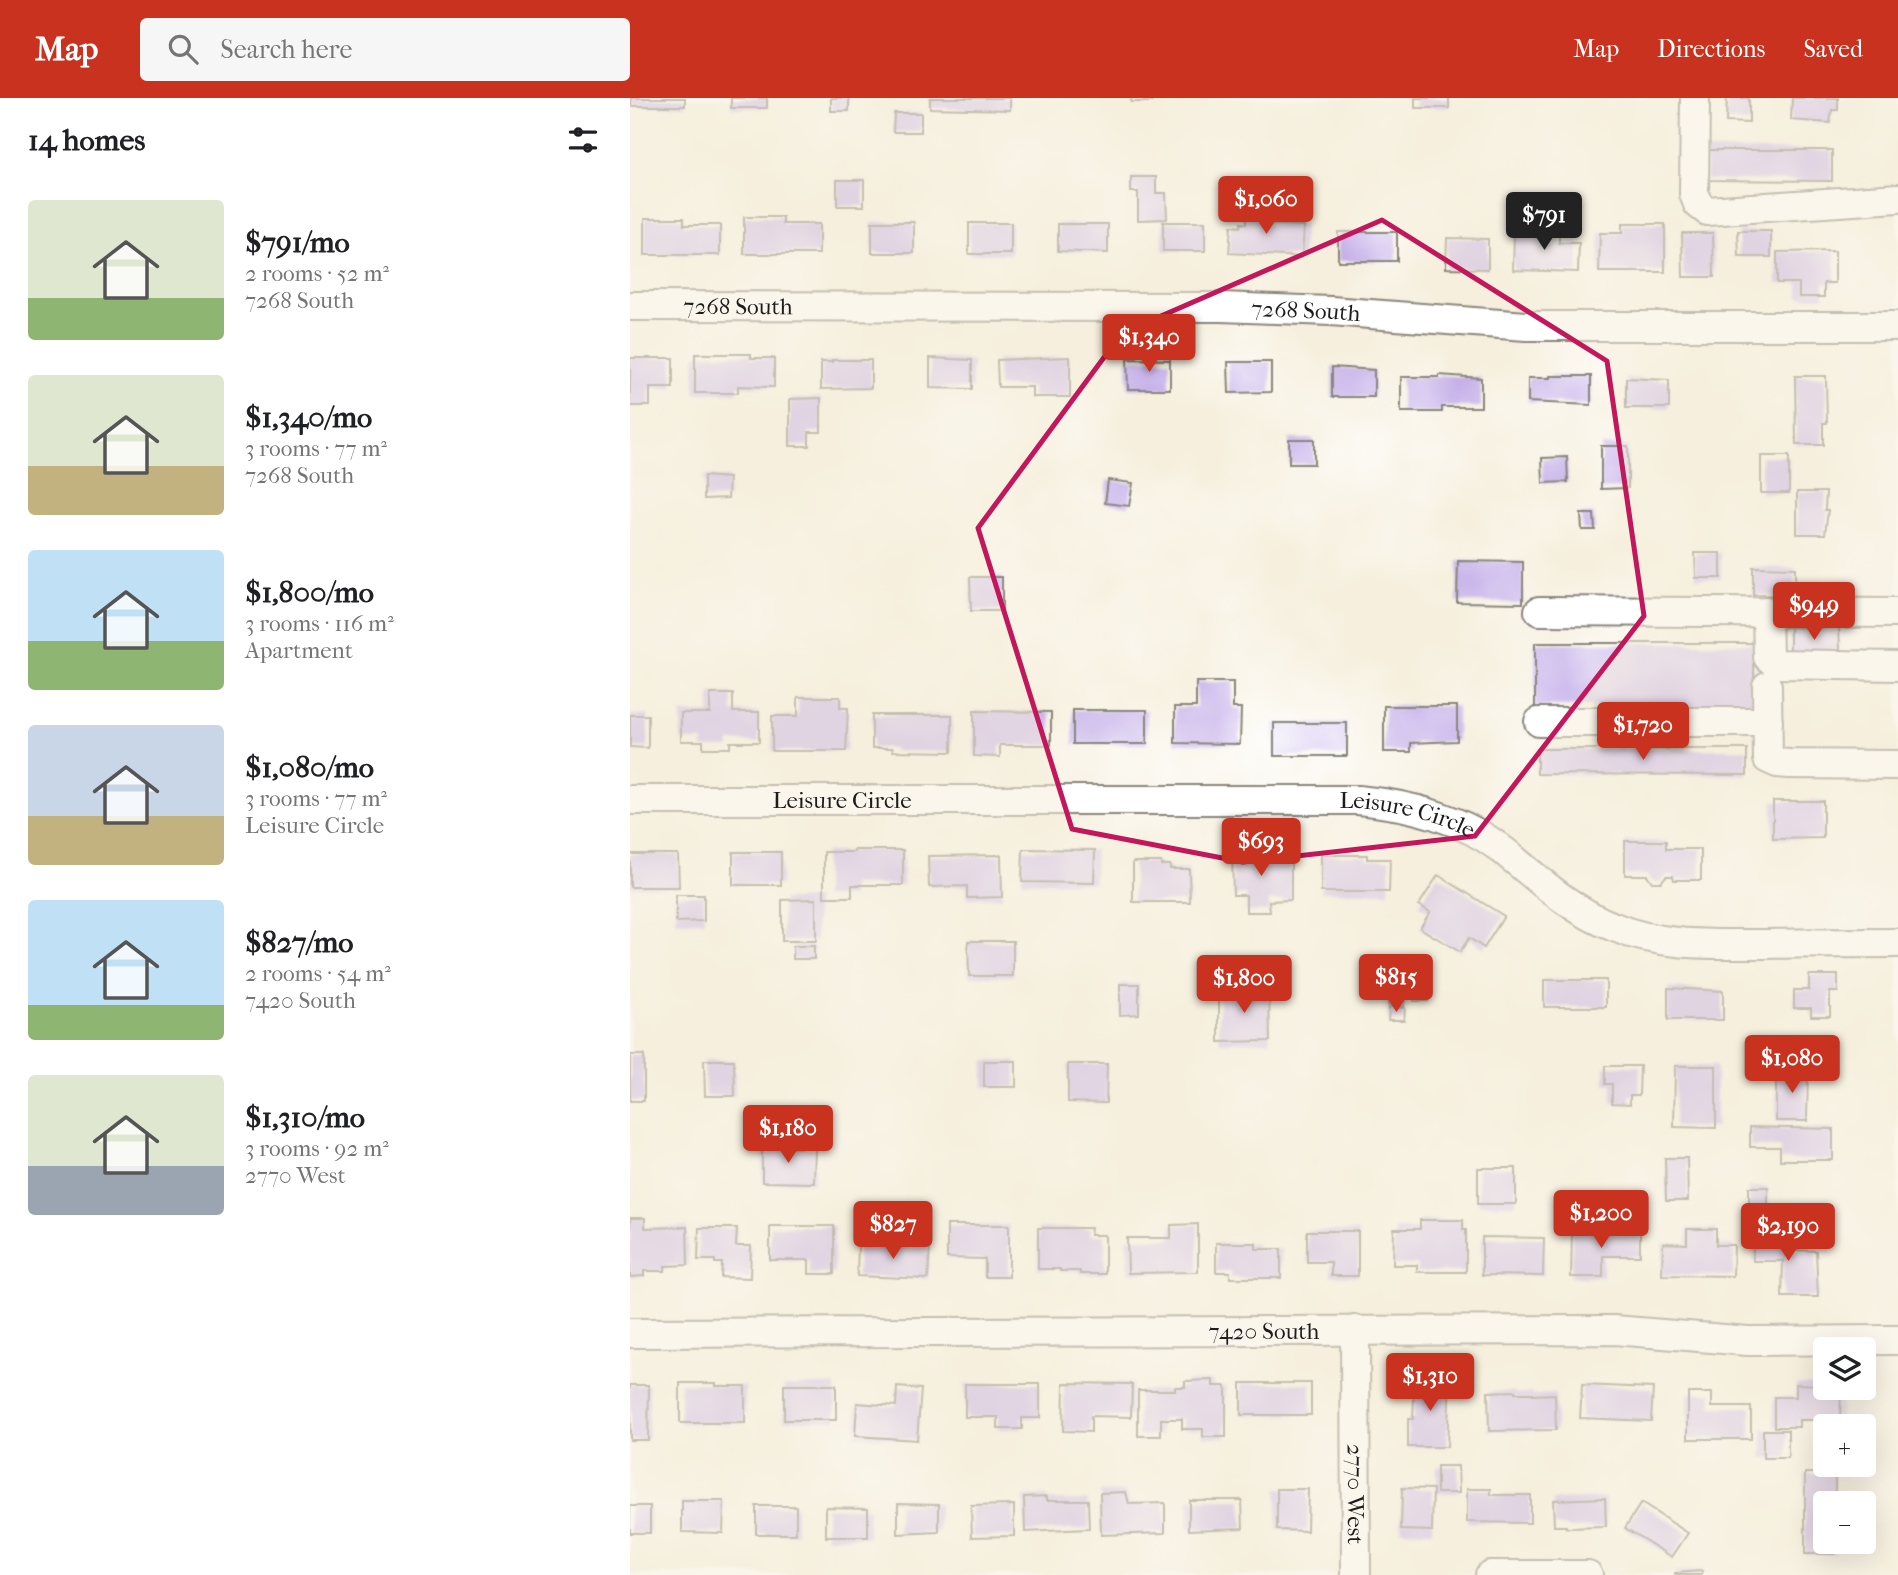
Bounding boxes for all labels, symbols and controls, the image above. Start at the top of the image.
search box [140,18,630,81]
text: Map [35,30,98,69]
icon: search [164,30,202,68]
text: Search here [220,34,352,65]
text: Map [1573,35,1619,63]
text: Directions [1657,35,1765,63]
text: Saved [1803,35,1863,63]
icon: filters [564,121,602,159]
text: 14 homes [28,123,145,158]
pin: $1,060 [1209,176,1323,236]
text: $1,060 [1234,185,1298,212]
pin: $791 [1503,192,1585,252]
text: $791 [1522,201,1566,228]
text: $791/mo [245,225,350,260]
icon: home [84,228,168,312]
text: 2 rooms · 52 m² [245,260,389,287]
text: 7268 South [245,287,354,314]
street label: 7268 South [683,293,793,320]
street label: 7268 South [1251,295,1362,327]
pin: $1,340 [1092,314,1206,374]
text: $1,340 [1118,323,1180,350]
text: $1,340/mo [245,400,372,435]
icon: home [84,403,168,487]
text: 3 rooms · 77 m² [245,435,387,462]
text: 7268 South [245,462,354,489]
text: $1,800/mo [245,575,374,610]
icon: home [84,578,168,662]
pin: $949 [1773,582,1855,642]
text: $949 [1789,591,1839,618]
text: 3 rooms · 116 m² [245,610,394,637]
text: Apartment [245,637,353,664]
pin: $1,720 [1586,702,1700,762]
text: $1,720 [1613,711,1673,738]
text: $1,080/mo [245,750,374,785]
icon: home [84,753,168,837]
text: 3 rooms · 77 m² [245,785,387,812]
street label: Leisure Circle [1339,786,1480,843]
street label: Leisure Circle [772,787,912,814]
text: Leisure Circle [245,812,384,839]
pin: $693 [1220,818,1302,878]
text: $693 [1238,827,1284,854]
text: $827/mo [245,925,354,960]
icon: home [84,928,168,1012]
pin: $815 [1355,954,1437,1014]
pin: $1,800 [1187,956,1301,1015]
text: 2 rooms · 54 m² [245,960,391,987]
text: $815 [1375,963,1417,990]
text: $1,800 [1213,964,1275,991]
text: 7420 South [245,987,356,1014]
pin: $1,080 [1735,1035,1849,1095]
text: $1,080 [1761,1044,1823,1071]
text: $1,310/mo [245,1100,365,1135]
icon: home [84,1103,168,1187]
pin: $1,180 [731,1105,845,1165]
text: $1,180 [759,1114,817,1141]
text: 3 rooms · 92 m² [245,1135,389,1162]
text: 2770 West [245,1162,346,1189]
pin: $1,200 [1544,1190,1658,1250]
text: $1,200 [1570,1199,1632,1226]
pin: $827 [852,1202,934,1261]
pin: $2,190 [1731,1204,1845,1263]
text: $827 [869,1210,917,1237]
text: $2,190 [1757,1212,1819,1239]
street label: 7420 South [1208,1317,1320,1345]
map controls [1813,1337,1876,1554]
button: layers [1813,1337,1876,1400]
pin: $1,310 [1373,1354,1487,1413]
text: $1,310 [1402,1362,1458,1389]
button: + [1813,1414,1876,1477]
street label: 2770 West [1342,1444,1369,1544]
button: − [1813,1491,1876,1554]

